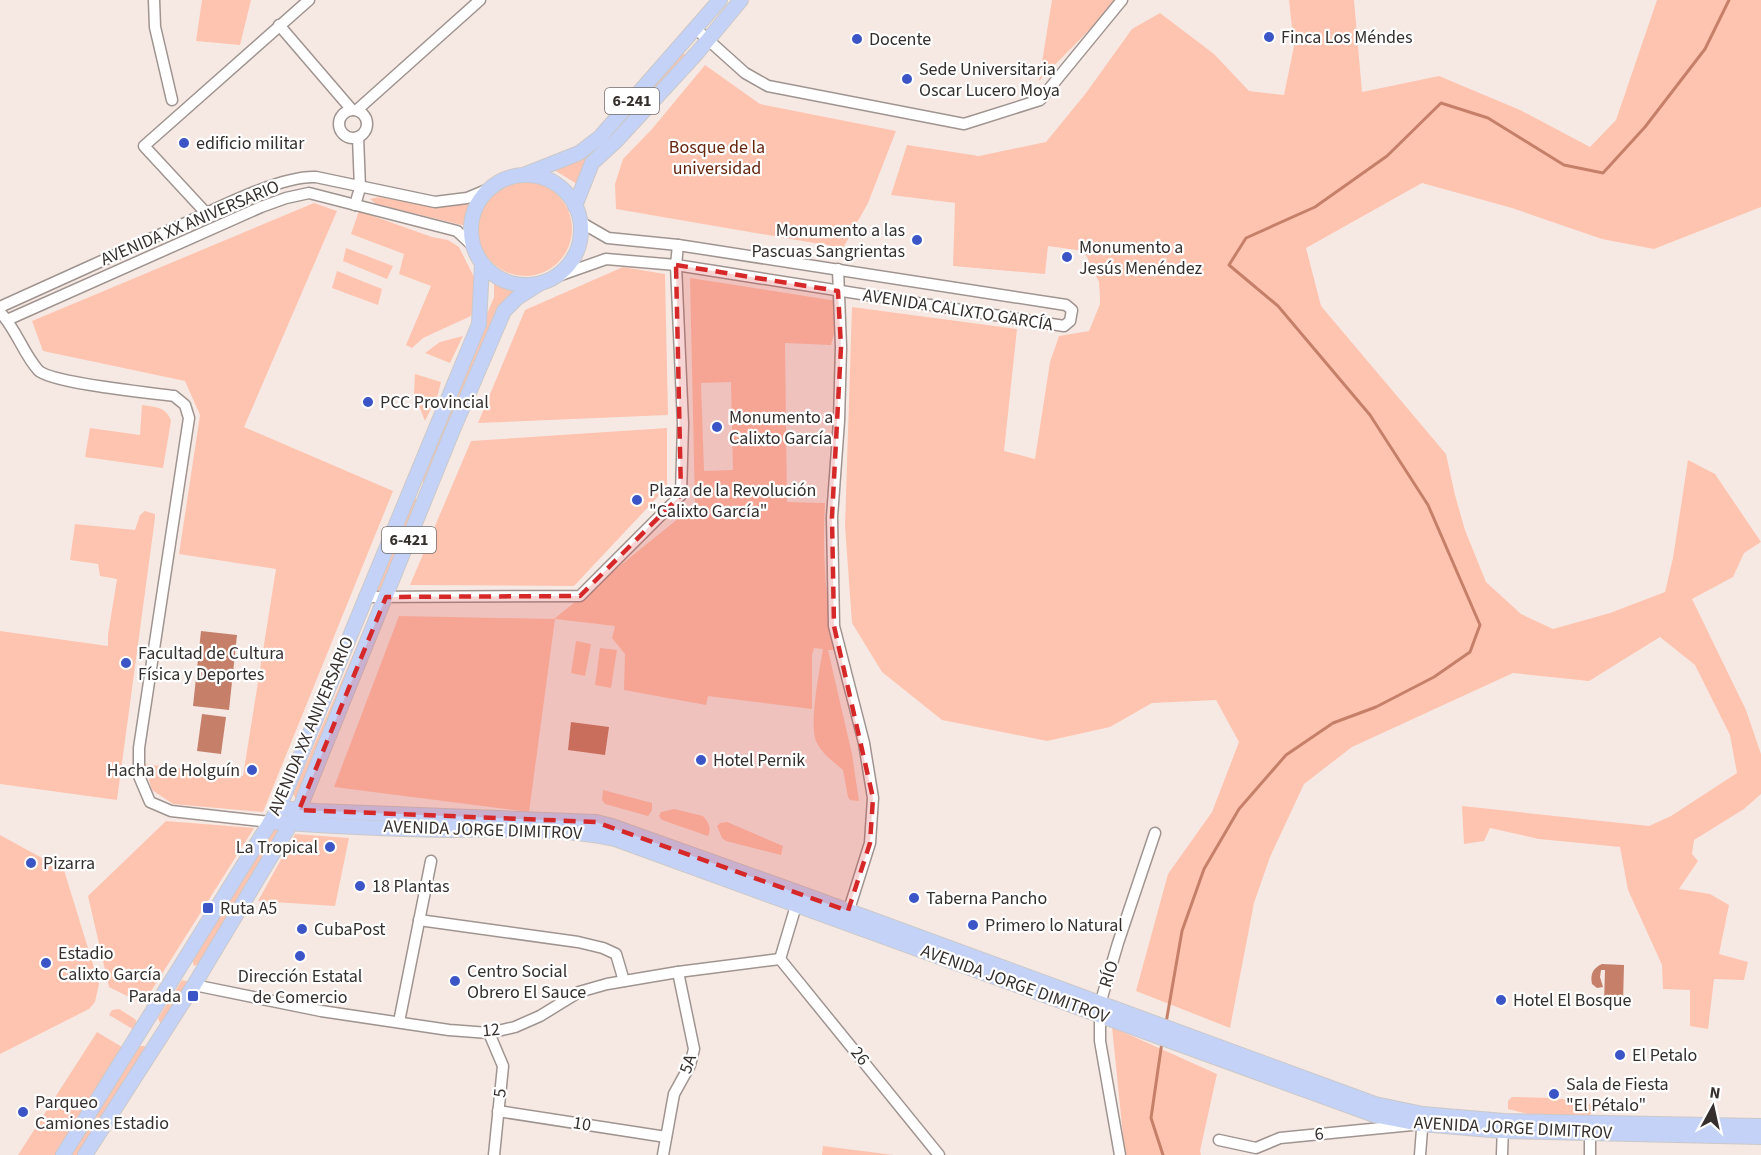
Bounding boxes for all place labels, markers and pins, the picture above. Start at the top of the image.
place label: Finca Los Méndes [1281,25,1413,50]
place label: Docente [869,27,931,52]
marker: Finca Los Méndes [1262,30,1276,44]
marker: Docente [850,32,864,46]
place label: Sede Universitaria Oscar Lucero Moya [919,57,1060,103]
marker: Sede Universitaria Oscar Lucero Moya [900,72,914,86]
place label: edificio militar [196,131,305,156]
marker: edificio militar [177,136,191,150]
place label: Monumento a las Pascuas Sangrientas [751,218,905,264]
marker: Monumento a las Pascuas Sangrientas [910,233,924,247]
place label: Monumento a Jesús Menéndez [1079,235,1203,281]
marker: Monumento a Jesús Menéndez [1060,250,1074,264]
place label: PCC Provincial [380,390,489,415]
marker: PCC Provincial [361,395,375,409]
place label: Monumento a Calixto García [729,405,833,451]
marker: Monumento a Calixto García [710,420,724,434]
place label: Plaza de la Revolución "Calixto García" [649,478,816,524]
marker: Plaza de la Revolución "Calixto García" [630,493,644,507]
place label: Facultad de Cultura Física y Deportes [138,641,284,687]
marker: Facultad de Cultura Física y Deportes [119,656,133,670]
place label: Hotel Pernik [713,748,805,773]
marker: Hotel Pernik [694,753,708,767]
place label: Hacha de Holguín [107,758,240,783]
marker: Hacha de Holguín [245,763,259,777]
place label: La Tropical [236,835,318,860]
marker: La Tropical [323,840,337,854]
place label: Pizarra [43,851,95,876]
marker: Pizarra [24,856,38,870]
place label: 18 Plantas [372,874,450,899]
marker: 18 Plantas [353,879,367,893]
place label: Taberna Pancho [926,886,1047,911]
marker: Taberna Pancho [907,891,921,905]
place label: Ruta A5 [220,896,277,921]
marker: Ruta A5 [201,901,215,915]
place label: Primero lo Natural [985,913,1123,938]
place label: CubaPost [314,917,385,942]
marker: Primero lo Natural [966,918,980,932]
marker: CubaPost [295,922,309,936]
place label: Estadio Calixto García [58,941,161,987]
marker: Dirección Estatal de Comercio [293,949,307,963]
marker: Estadio Calixto García [39,956,53,970]
place label: Centro Social Obrero El Sauce [467,959,586,1005]
place label: Dirección Estatal de Comercio [238,964,362,1010]
marker: Centro Social Obrero El Sauce [448,974,462,988]
place label: Parada [129,984,181,1009]
place label: Hotel El Bosque [1513,988,1631,1013]
marker: Parada [186,989,200,1003]
marker: Hotel El Bosque [1494,993,1508,1007]
place label: El Petalo [1632,1043,1697,1068]
marker: El Petalo [1613,1048,1627,1062]
place label: Sala de Fiesta "El Pétalo" [1566,1072,1669,1118]
marker: Sala de Fiesta "El Pétalo" [1547,1087,1561,1101]
place label: Parqueo Camiones Estadio [35,1090,169,1136]
marker: Parqueo Camiones Estadio [16,1105,30,1119]

